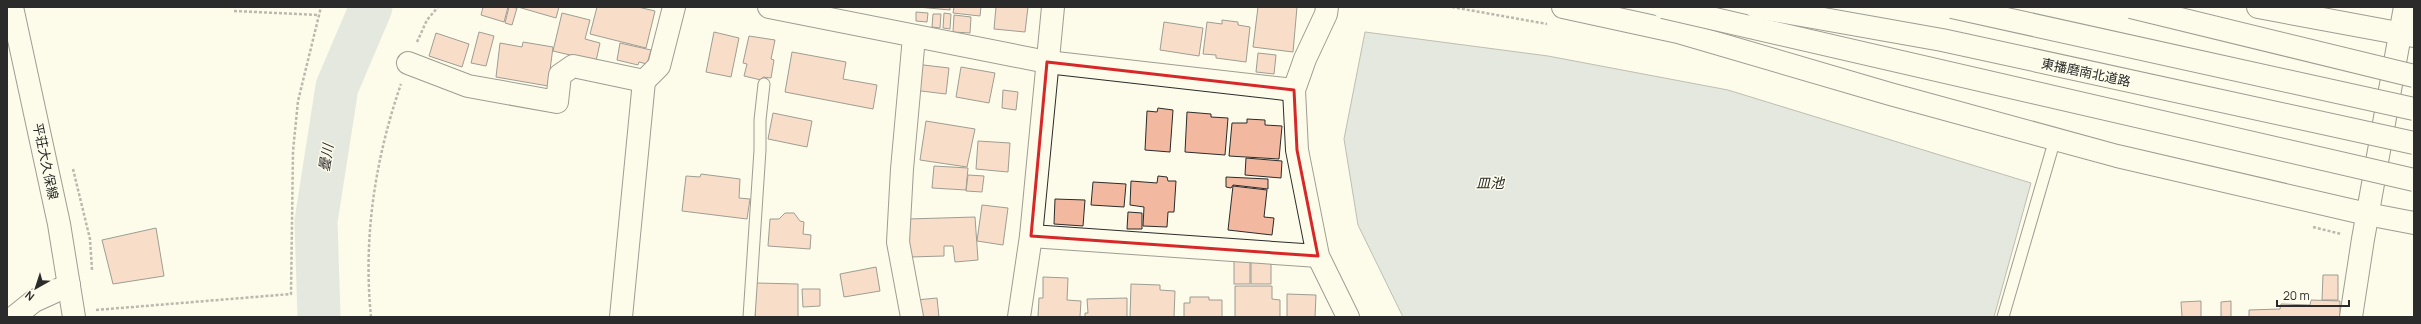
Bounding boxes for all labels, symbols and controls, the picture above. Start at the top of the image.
street label: 東播磨南北道路 [2040,54,2132,90]
street label: 平荘大久保線 [29,121,63,201]
water label: 曇川 [314,141,337,173]
water label: 皿池 [1476,173,1506,192]
north arrow [16,268,56,308]
scale bar [2277,282,2349,308]
text: 20 m [2283,287,2310,304]
text: N [22,288,37,304]

